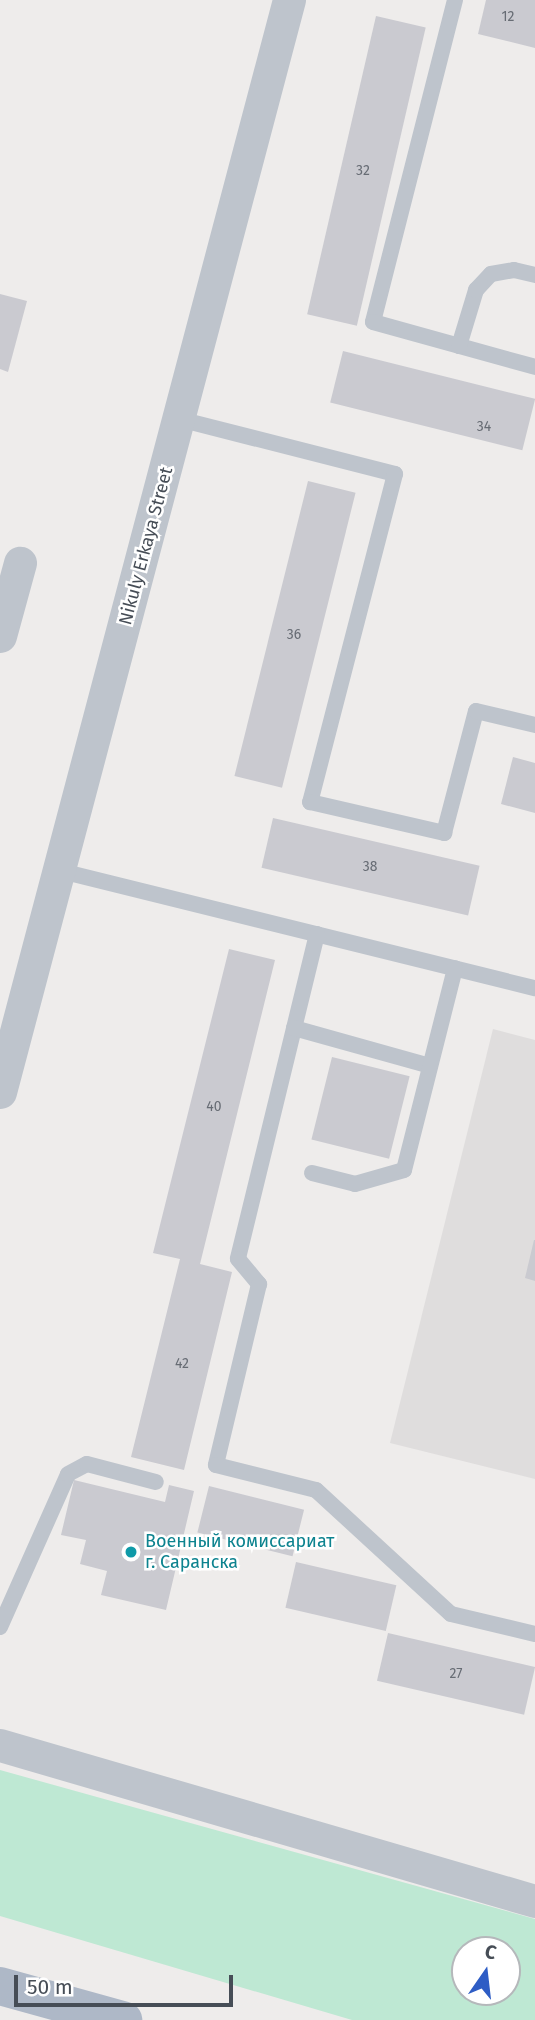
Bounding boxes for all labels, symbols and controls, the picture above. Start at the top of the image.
house number: 12 [502,9,514,25]
house number: 32 [356,163,370,179]
house number: 34 [477,419,491,435]
street label: Nikuly Erkaya Street [115,465,177,627]
house number: 36 [287,627,301,643]
house number: 38 [363,859,377,875]
house number: 40 [206,1099,222,1115]
house number: 42 [175,1356,189,1372]
place label: Военный комиссариат г. Саранска [145,1531,334,1574]
marker: Военный комиссариат г. Саранска [123,1544,139,1560]
house number: 27 [449,1666,463,1682]
north arrow [451,1936,521,2006]
text: С [483,1940,499,1965]
scale bar [18,1960,236,2004]
text: 50 m [27,1974,73,2000]

